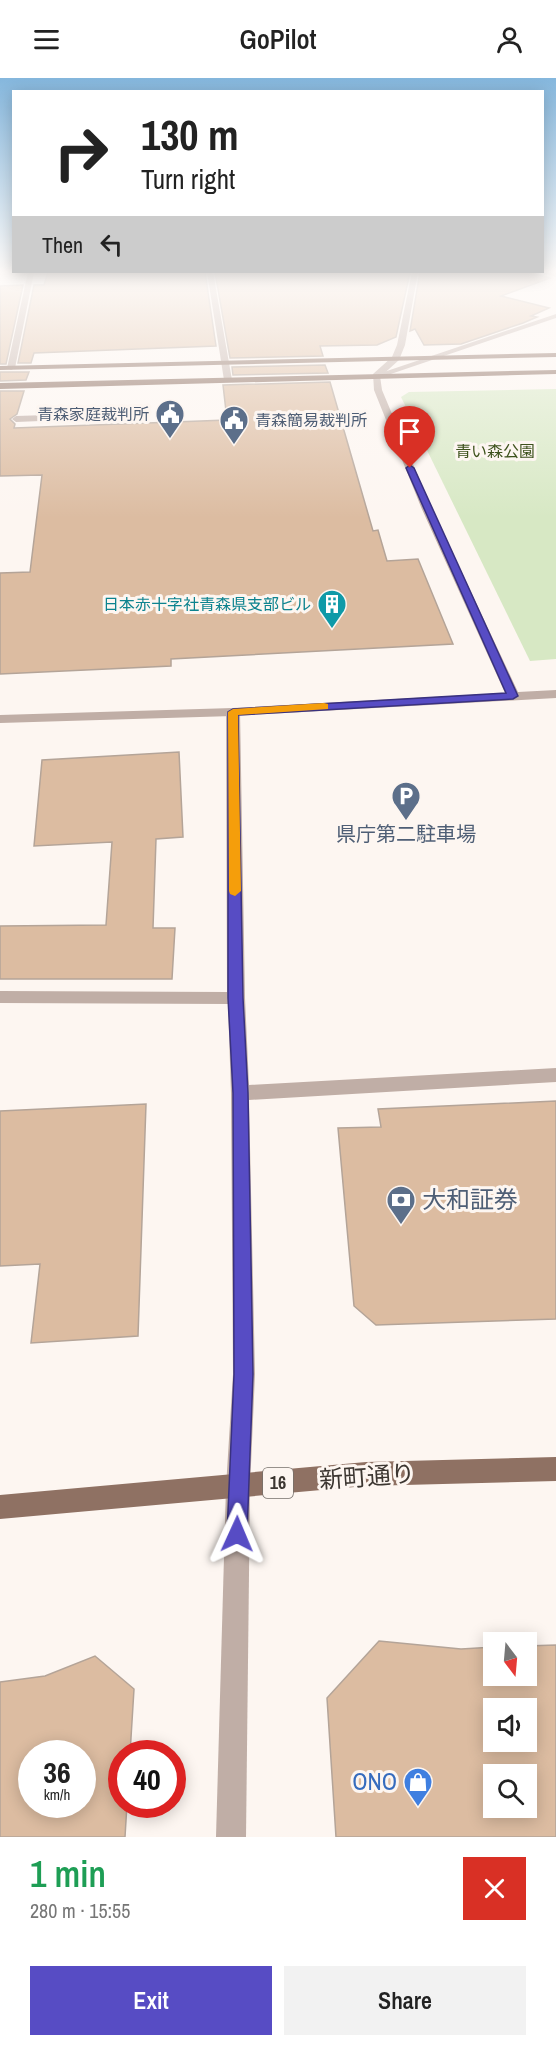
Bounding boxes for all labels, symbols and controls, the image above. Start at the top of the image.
text: GoPilot [239,21,317,57]
icon: menu [30,23,63,56]
icon: person [493,23,526,56]
text: 130 m [141,107,239,163]
icon: right [42,114,120,192]
text: Turn right [141,161,235,197]
icon: left [95,228,128,261]
text: Then [42,230,83,260]
public building icon: 青森家庭裁判所 [154,398,186,440]
place label: 青森家庭裁判所 [37,403,149,425]
public building icon: 青森簡易裁判所 [218,404,250,446]
pin [384,406,435,468]
place label: 青森簡易裁判所 [255,409,367,431]
icon: arrive [393,415,426,448]
park label: 青い森公園 [455,440,535,462]
building icon: 日本赤十字社青森県支部ビル [316,588,348,630]
place label: 日本赤十字社青森県支部ビル [103,593,311,615]
parking icon: 県庁第二駐車場 [390,780,422,822]
place label: 県庁第二駐車場 [336,820,476,847]
place label: 大和証券 [422,1183,518,1215]
bank icon: 大和証券 [385,1184,417,1226]
street label: 新町通り [318,1457,416,1495]
road number: 16 [263,1468,293,1498]
position arrow [205,1502,269,1566]
north arrow [483,1632,537,1686]
map controls [483,1632,537,1818]
button: sound [483,1698,537,1752]
speed limit sign: 40 [108,1740,186,1818]
text: 36 [43,1752,71,1792]
button: search [483,1764,537,1818]
place label: ONO [352,1765,397,1797]
shop icon: ONO [402,1766,434,1808]
text: km/h [44,1784,70,1805]
text: 1 min [30,1850,106,1898]
button: close [463,1857,526,1920]
text: 280 m · 15:55 [30,1897,130,1924]
button: Exit [30,1966,272,2035]
button: Share [284,1966,526,2035]

